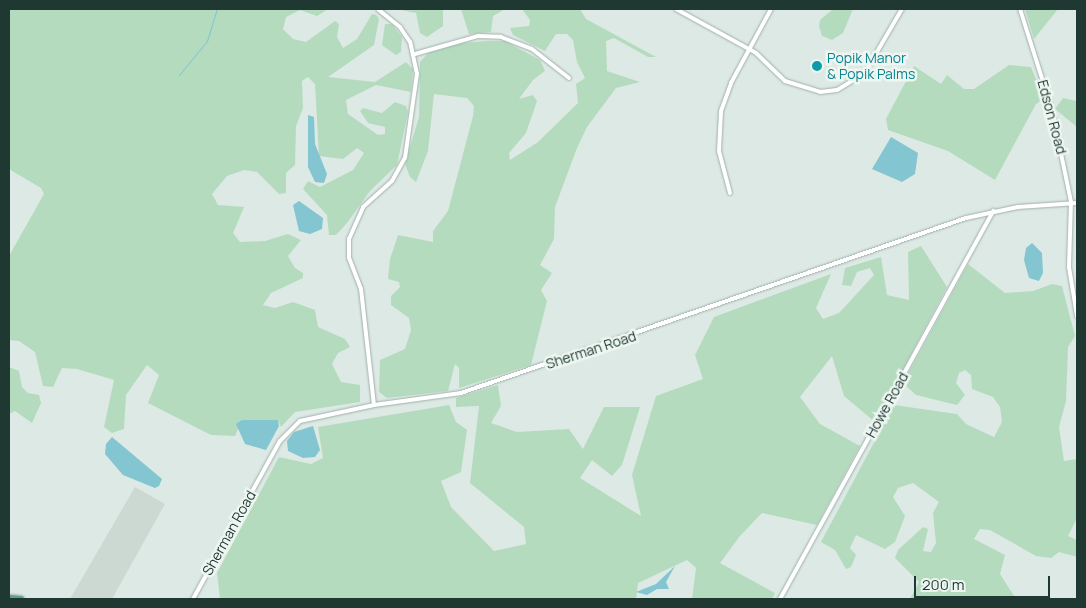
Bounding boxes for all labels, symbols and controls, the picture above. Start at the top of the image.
place label: Popik Manor & Popik Palms [827,50,915,82]
marker: Popik Manor & Popik Palms [811,60,823,72]
street label: Edson Road [1034,78,1070,156]
street label: Sherman Road [544,327,638,373]
street label: Howe Road [862,369,912,441]
street label: Sherman Road [199,488,259,578]
scale bar [916,566,1052,598]
text: 200 m [922,574,965,595]

